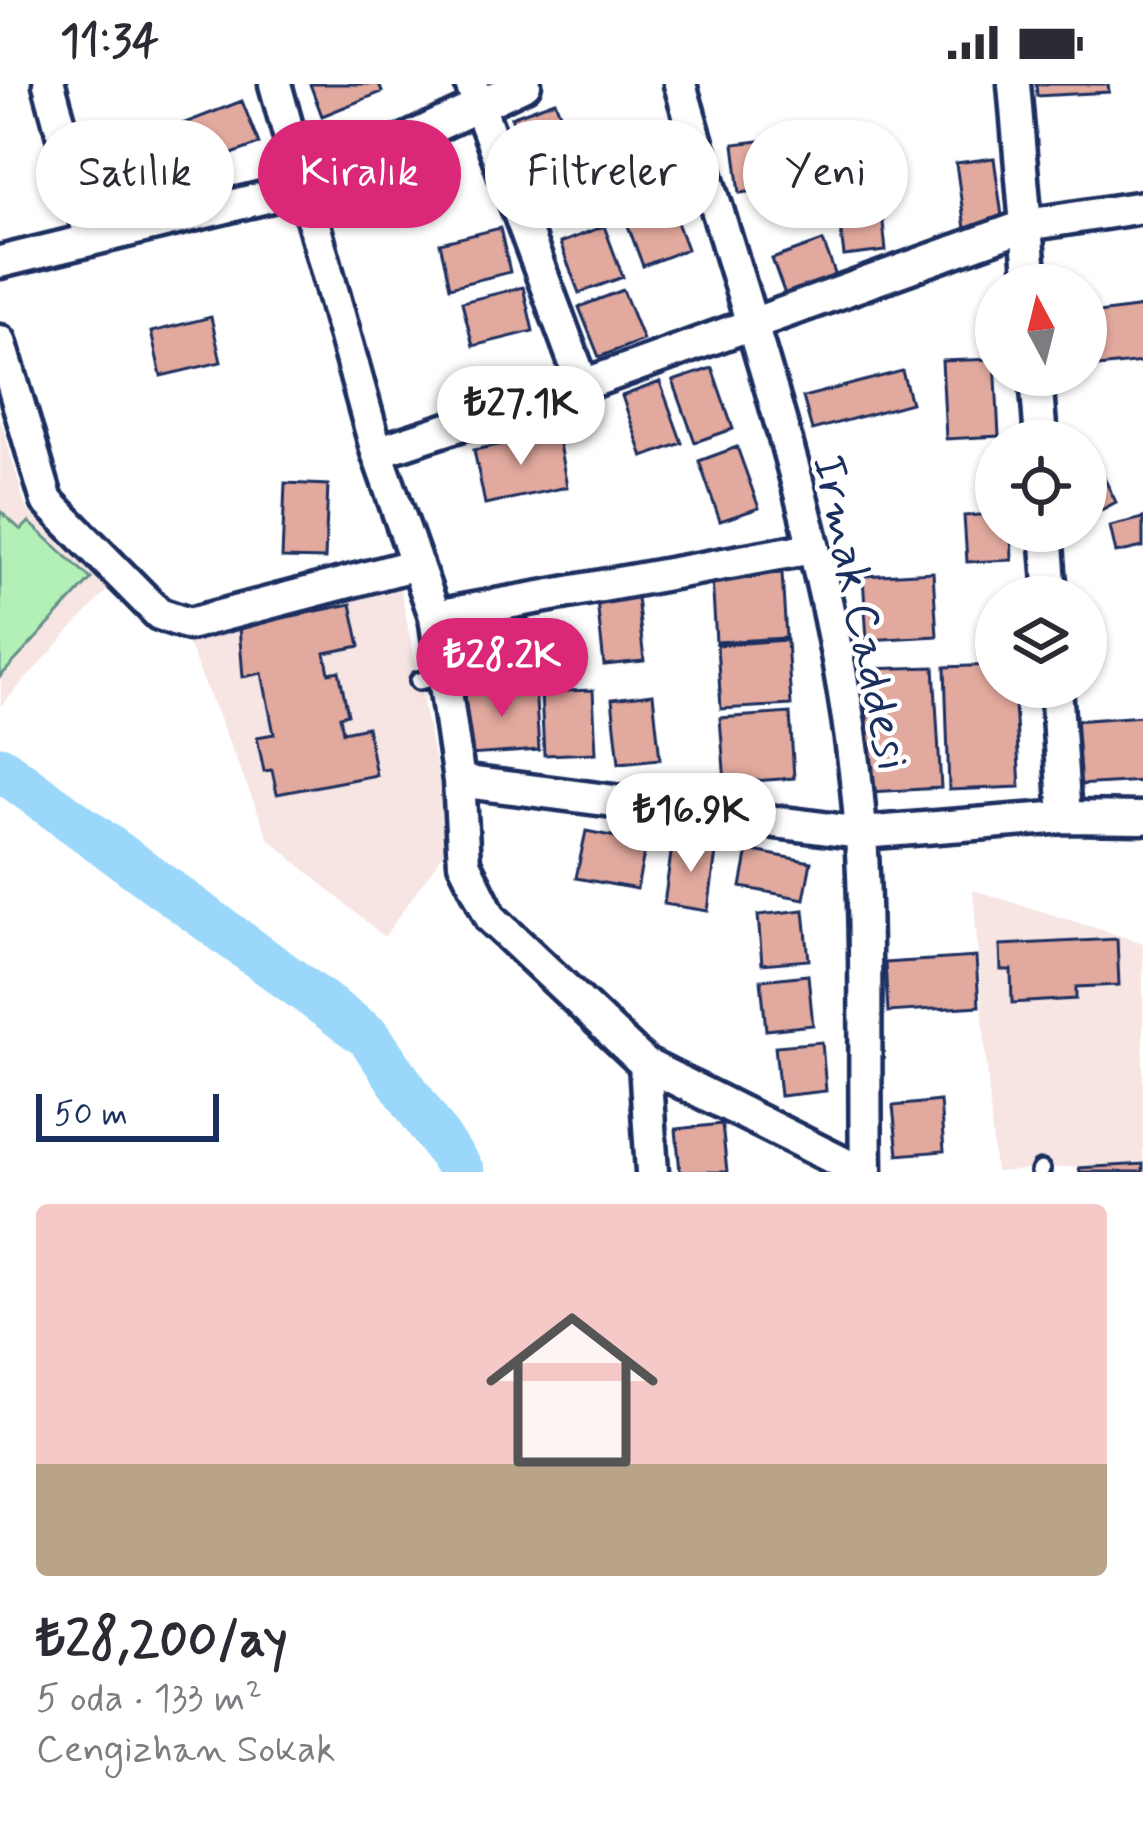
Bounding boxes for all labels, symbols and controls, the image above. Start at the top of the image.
text: 11:34 [60,13,159,72]
chip: Satılık [36,120,234,228]
chip: Kiralık [258,120,461,228]
chip: Filtreler [485,120,719,228]
chip: Yeni [743,120,908,228]
north arrow [975,264,1107,396]
map controls [975,264,1107,708]
pin: ₺27.1K [423,366,619,468]
text: ₺27.1K [464,379,578,430]
button: locate [975,420,1107,552]
street label: Irmak Caddesi [795,449,924,776]
button: layers [975,576,1107,708]
pin: ₺28.2K [404,618,600,720]
text: ₺28.2K [443,631,561,682]
pin: ₺16.9K [593,773,789,875]
text: ₺16.9K [633,786,749,837]
scale bar [36,1088,219,1141]
text: 50 m [54,1093,128,1137]
icon: home [464,1282,680,1498]
text: ₺28,200/ay [36,1608,288,1674]
text: 5 oda · 133 m² [36,1674,262,1725]
text: Cengizhan Sokak [36,1725,335,1776]

